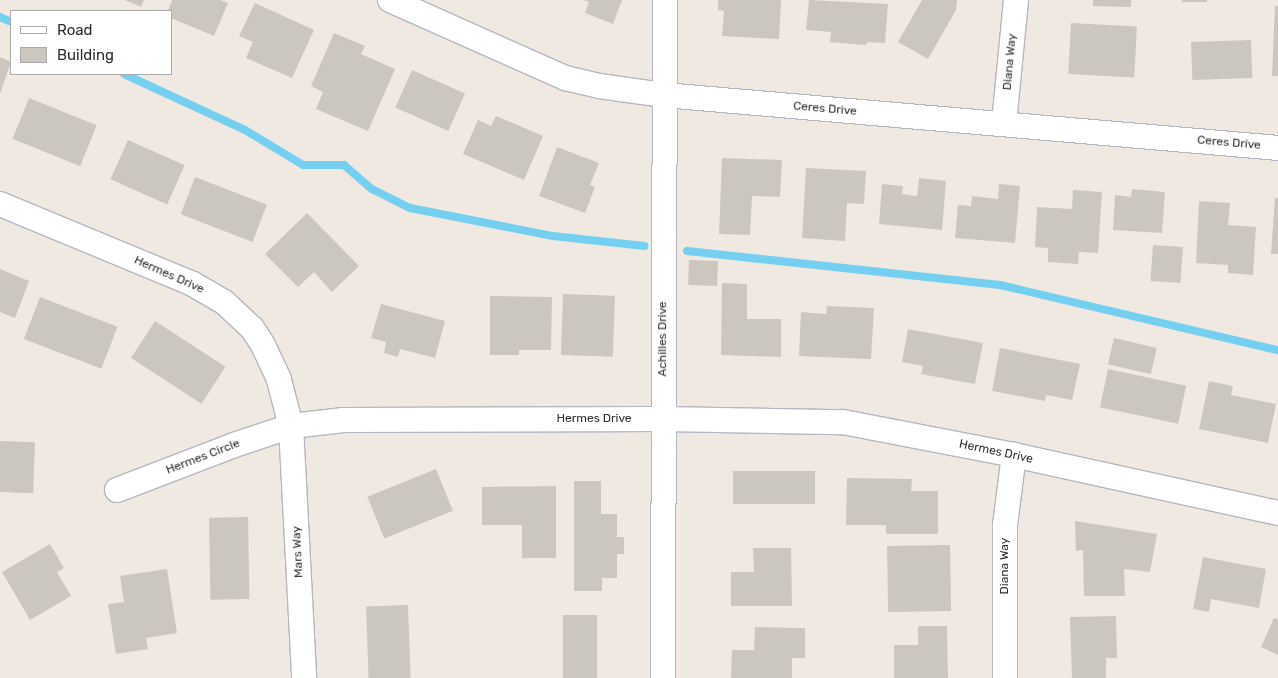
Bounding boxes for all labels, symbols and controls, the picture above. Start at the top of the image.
legend [10,10,172,75]
text: Road [57,21,93,39]
street label: Diana Way [1000,33,1020,91]
text: Building [57,46,114,64]
street label: Ceres Drive [793,99,857,119]
street label: Ceres Drive [1197,133,1261,153]
street label: Hermes Drive [132,253,206,297]
street label: Achilles Drive [656,301,670,377]
street label: Hermes Drive [556,412,632,426]
street label: Hermes Circle [164,436,242,478]
street label: Hermes Drive [958,437,1034,467]
street label: Mars Way [289,526,307,578]
street label: Diana Way [998,537,1012,595]

